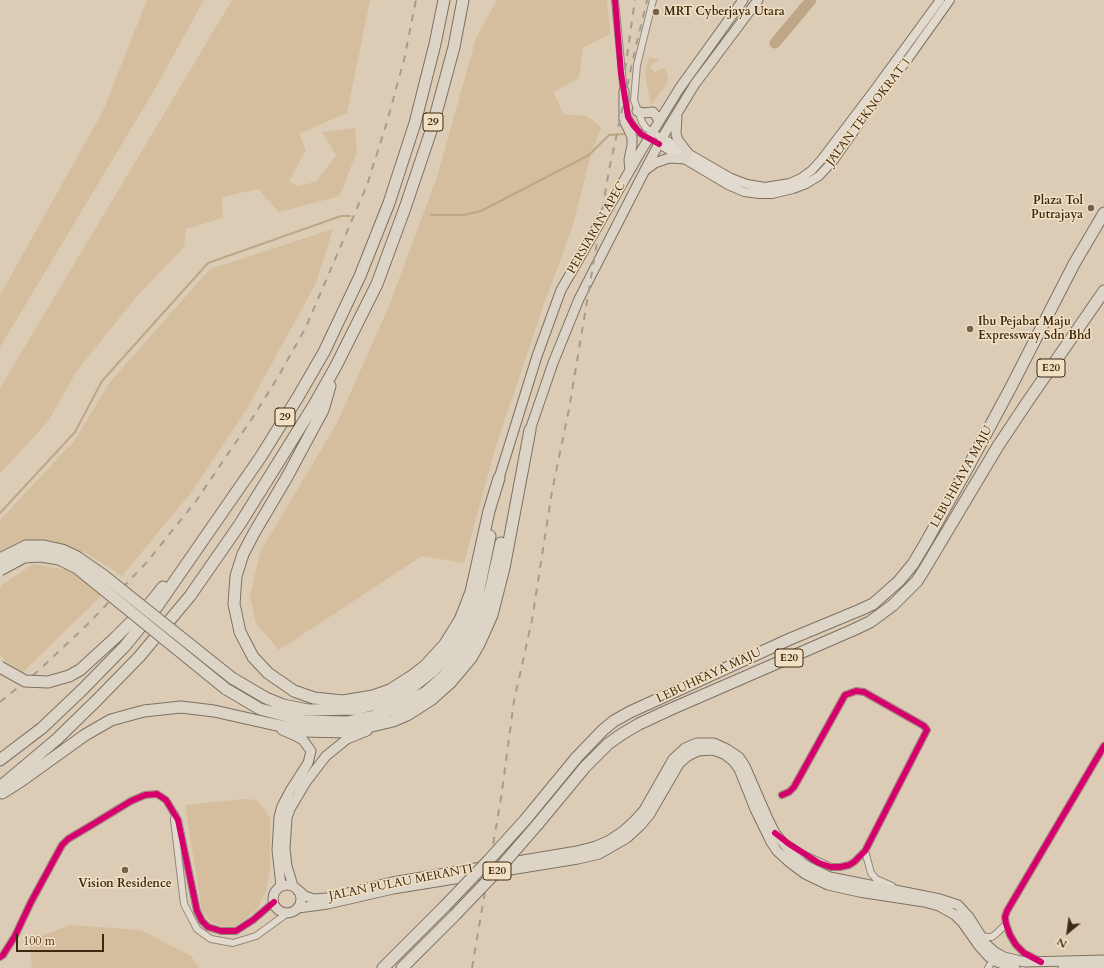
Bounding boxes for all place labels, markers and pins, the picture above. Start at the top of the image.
place label: MRT Cyberjaya Utara [664,5,785,19]
marker: MRT Cyberjaya Utara [651,7,661,17]
place label: Plaza Tol Putrajaya [1031,194,1083,222]
marker: Plaza Tol Putrajaya [1086,203,1096,213]
place label: Ibu Pejabat Maju Expressway Sdn Bhd [978,315,1091,343]
marker: Ibu Pejabat Maju Expressway Sdn Bhd [965,324,975,334]
marker: Vision Residence [120,865,130,875]
place label: Vision Residence [78,877,172,891]

